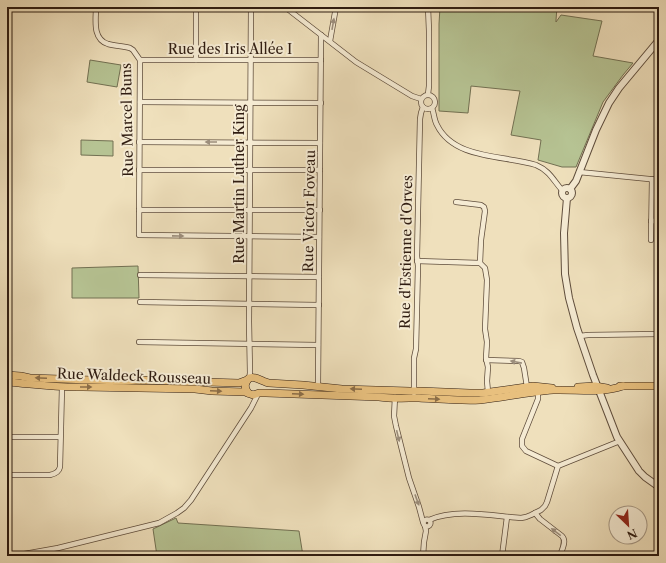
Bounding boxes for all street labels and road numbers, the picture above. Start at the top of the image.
street label: Rue des Iris Allée I [168,40,292,58]
street label: Rue Marcel Buns [117,63,137,177]
street label: Rue Martin Luther King [230,104,248,264]
street label: Rue Victor Foveau [299,149,319,272]
street label: Rue d'Estienne d'Orves [396,175,416,329]
street label: Rue Waldeck Rousseau [57,364,212,388]

